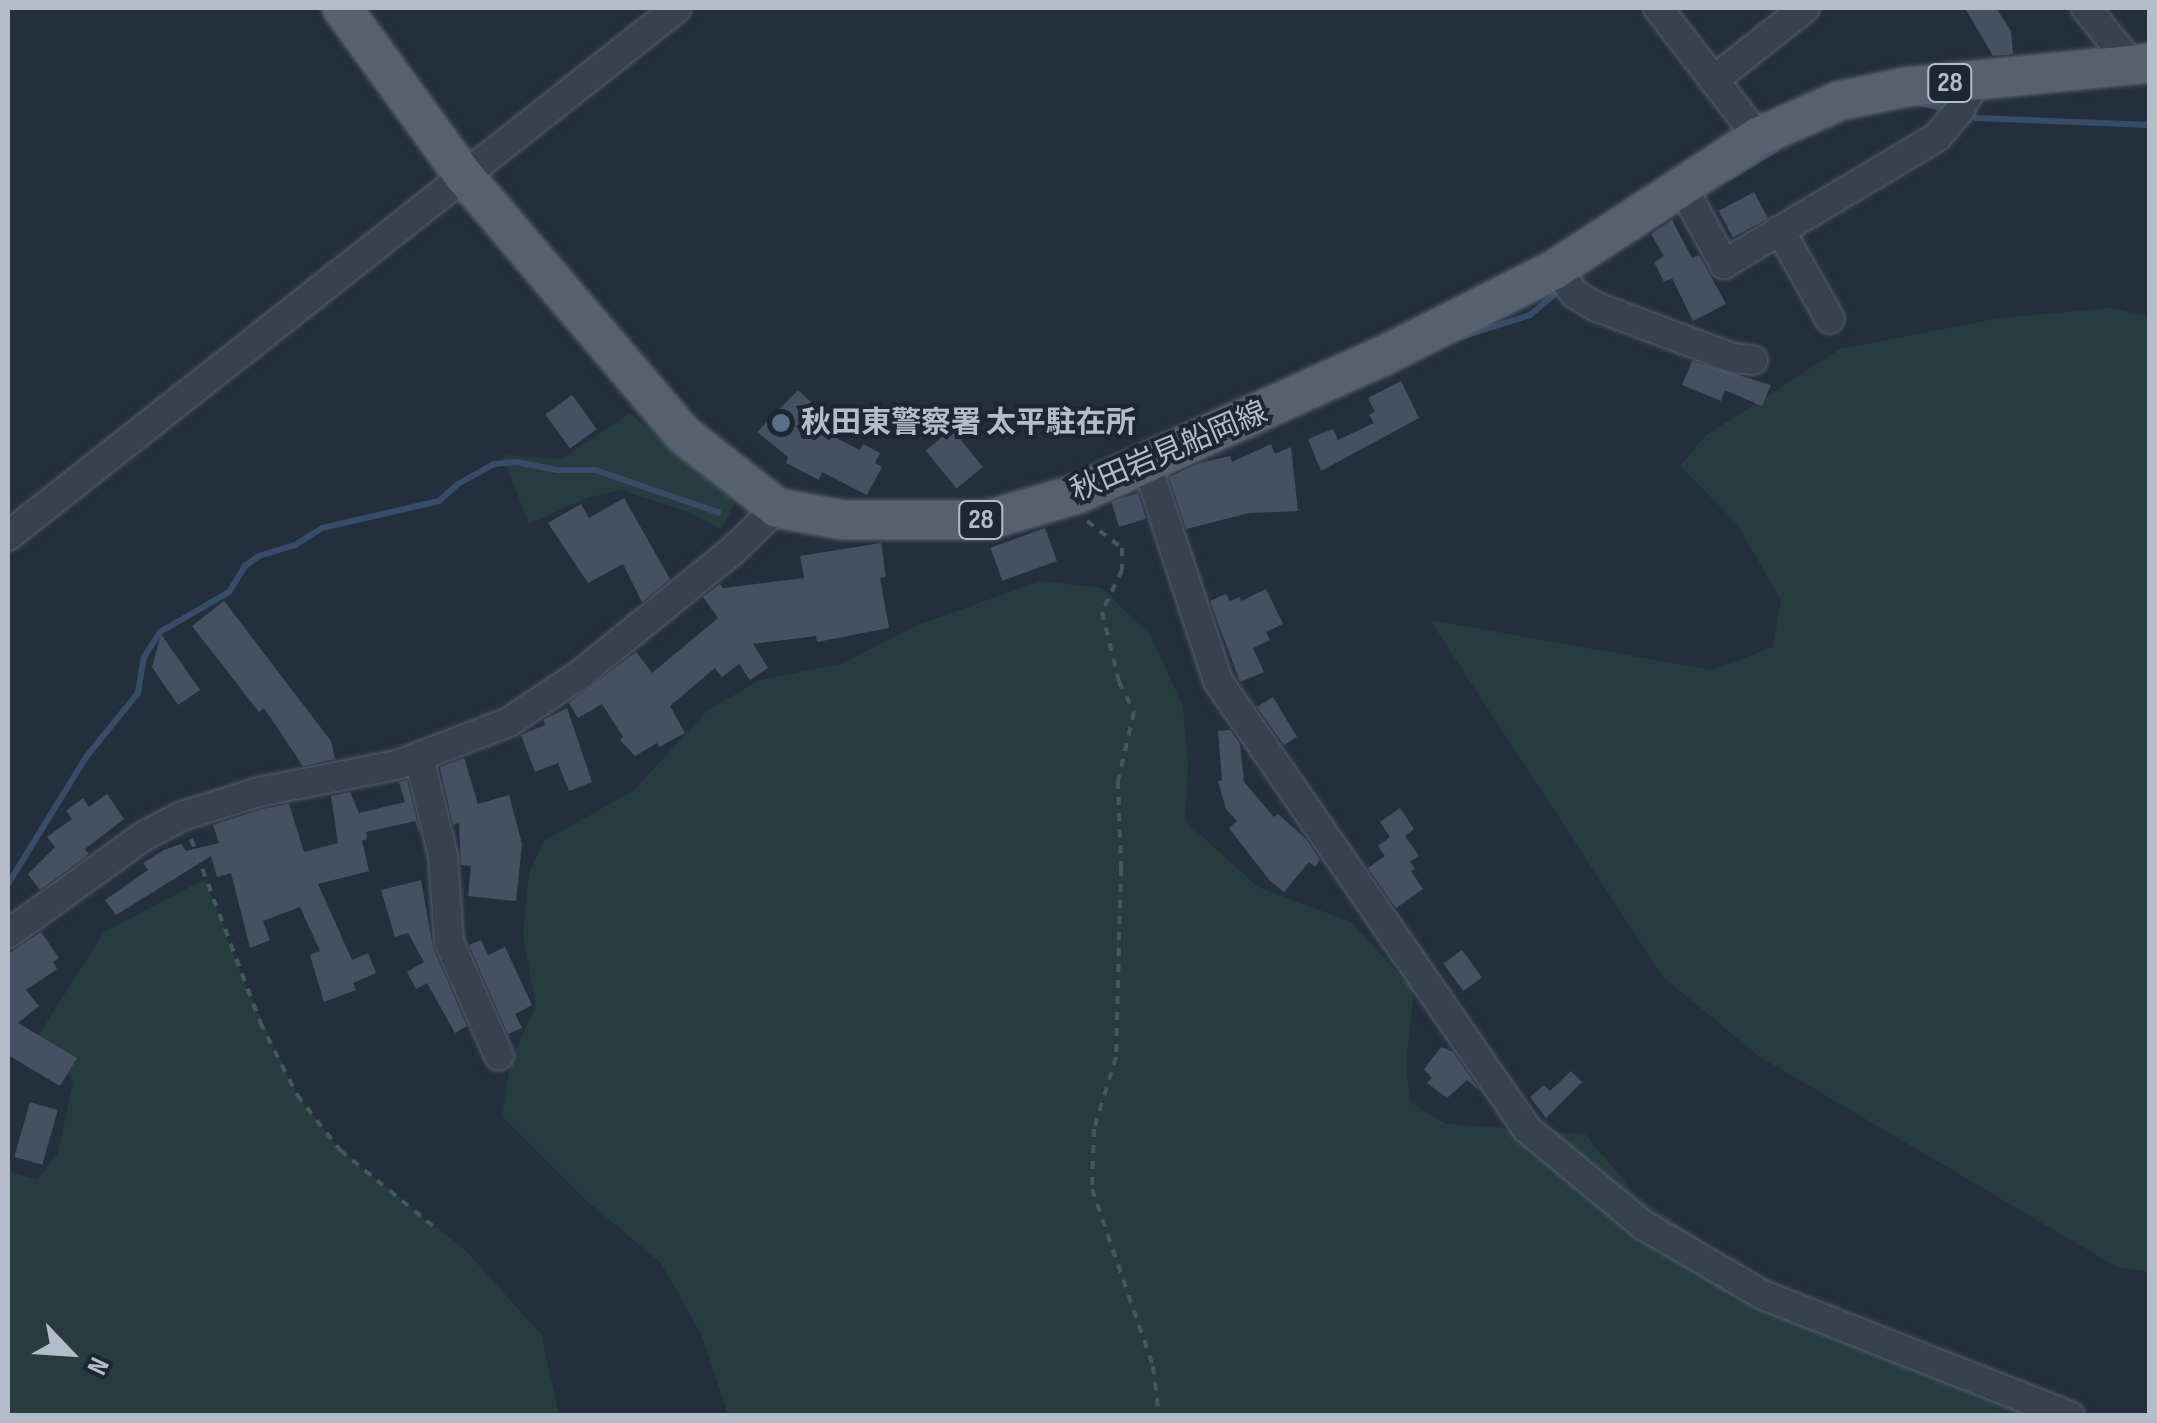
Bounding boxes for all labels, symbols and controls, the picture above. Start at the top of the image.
road number: 28 [1925,60,1975,106]
street label: 秋田岩見船岡線 [1065,394,1273,510]
place label: 秋田東警察署 太平駐在所 [801,405,1136,441]
marker: 秋田東警察署 太平駐在所 [770,412,792,434]
road number: 28 [956,497,1006,543]
north arrow [20,1303,120,1403]
text: N [80,1352,116,1380]

